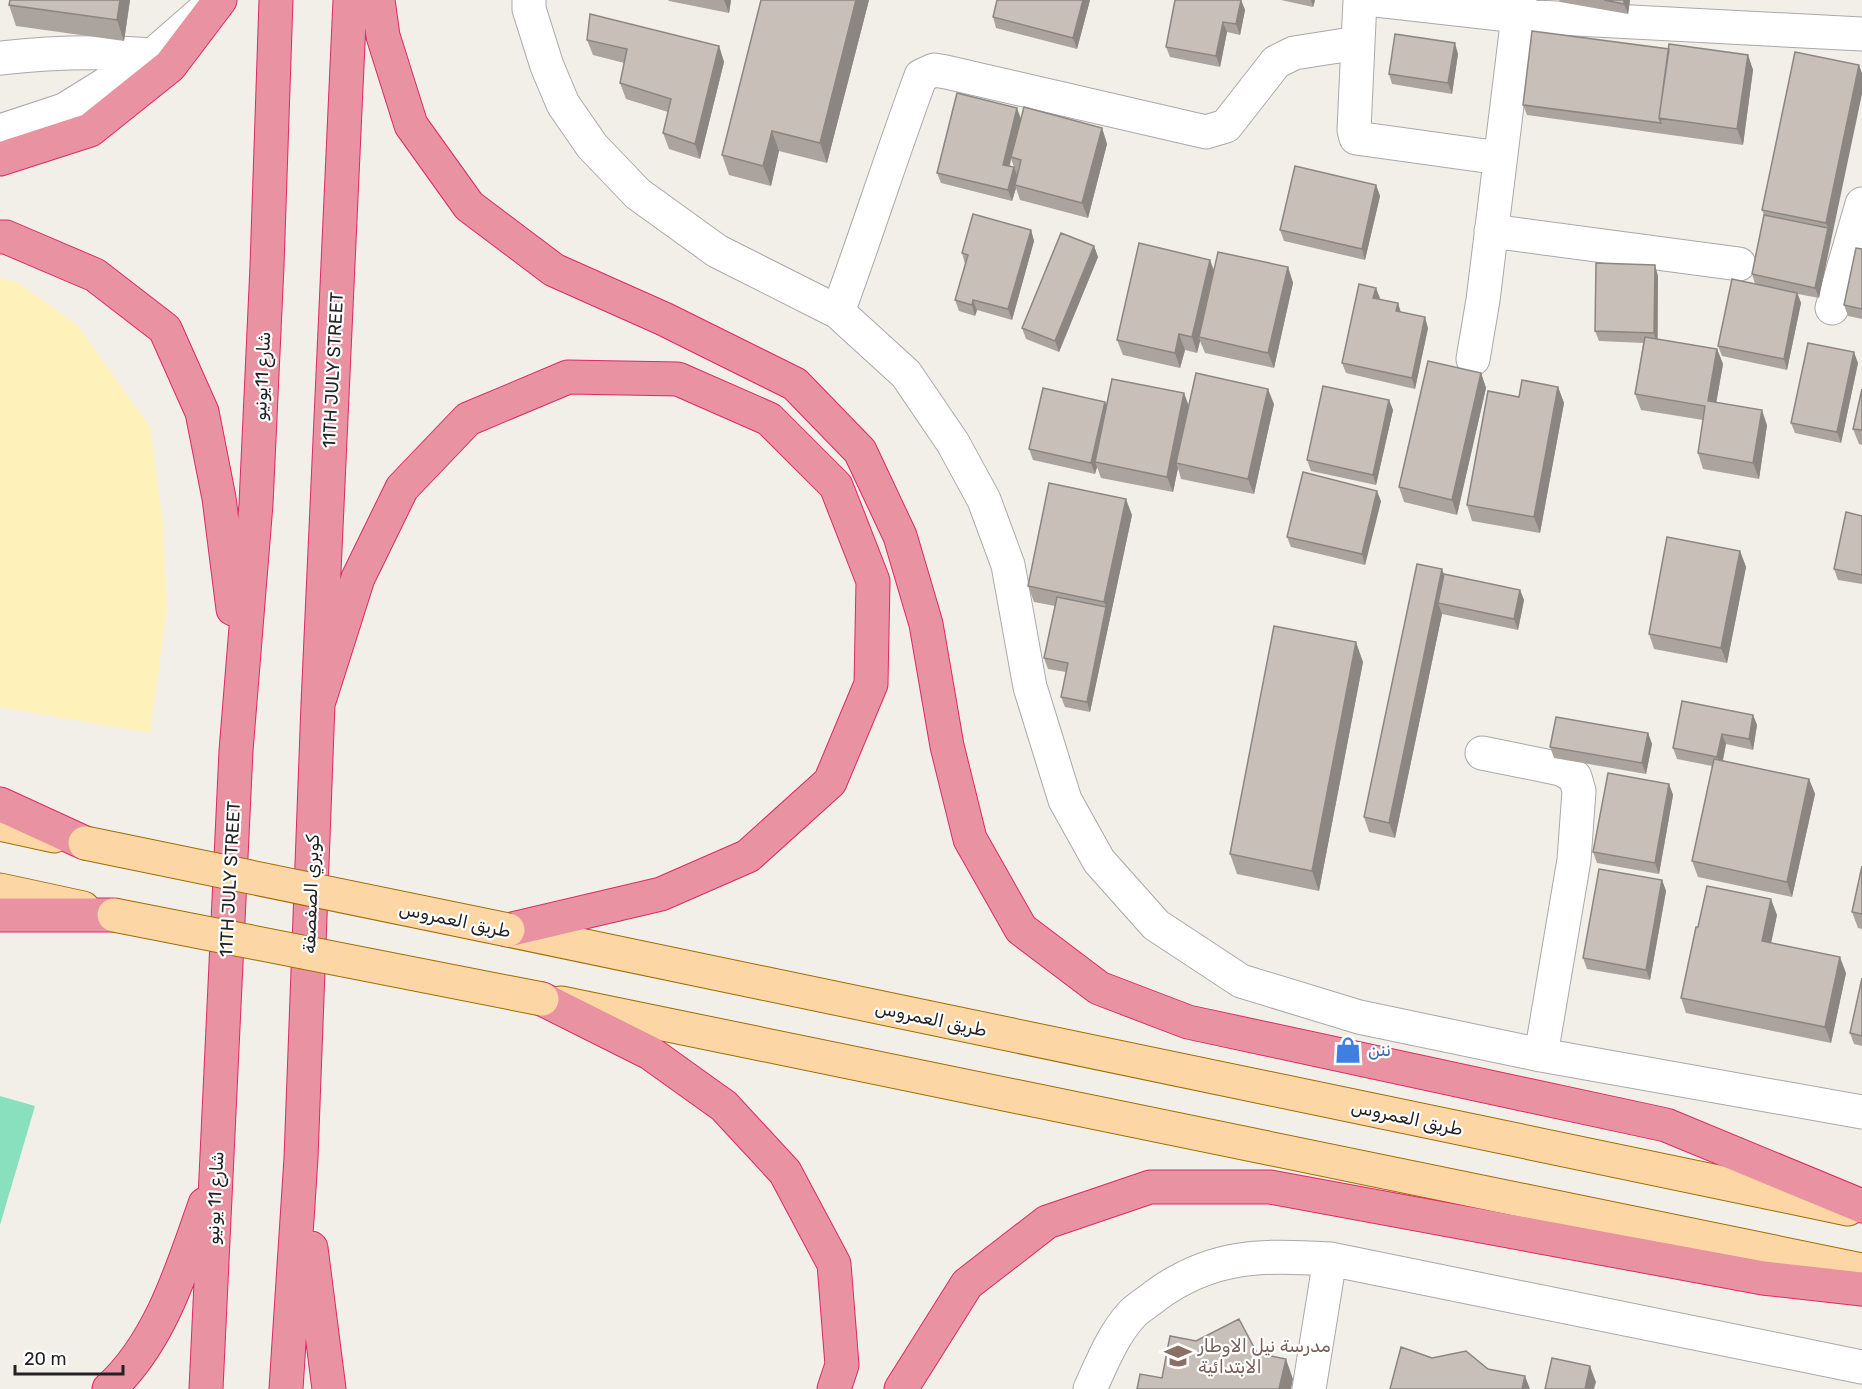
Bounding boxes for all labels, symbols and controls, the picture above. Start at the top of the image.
street label: 11TH JULY STREET [318,291,348,449]
street label: شارع 11يونيو [249,331,276,421]
street label: 11TH JULY STREET [215,800,245,958]
street label: كوبري الصفصفة [298,834,325,954]
street label: طريق العمروس [397,897,513,943]
street label: طريق العمروس [873,996,989,1042]
shop icon: ننن [1333,1035,1363,1065]
place label: ننن [1368,1039,1391,1061]
street label: طريق العمروس [1349,1095,1465,1141]
street label: شارع 11 يونيو [202,1151,229,1245]
place label: مدرسة نيل الاوطار الابتدائية [1197,1335,1331,1378]
scale bar [15,1338,123,1376]
school or university icon: مدرسة نيل الاوطار الابتدائية [1163,1341,1193,1371]
text: 20 m [24,1348,66,1370]

